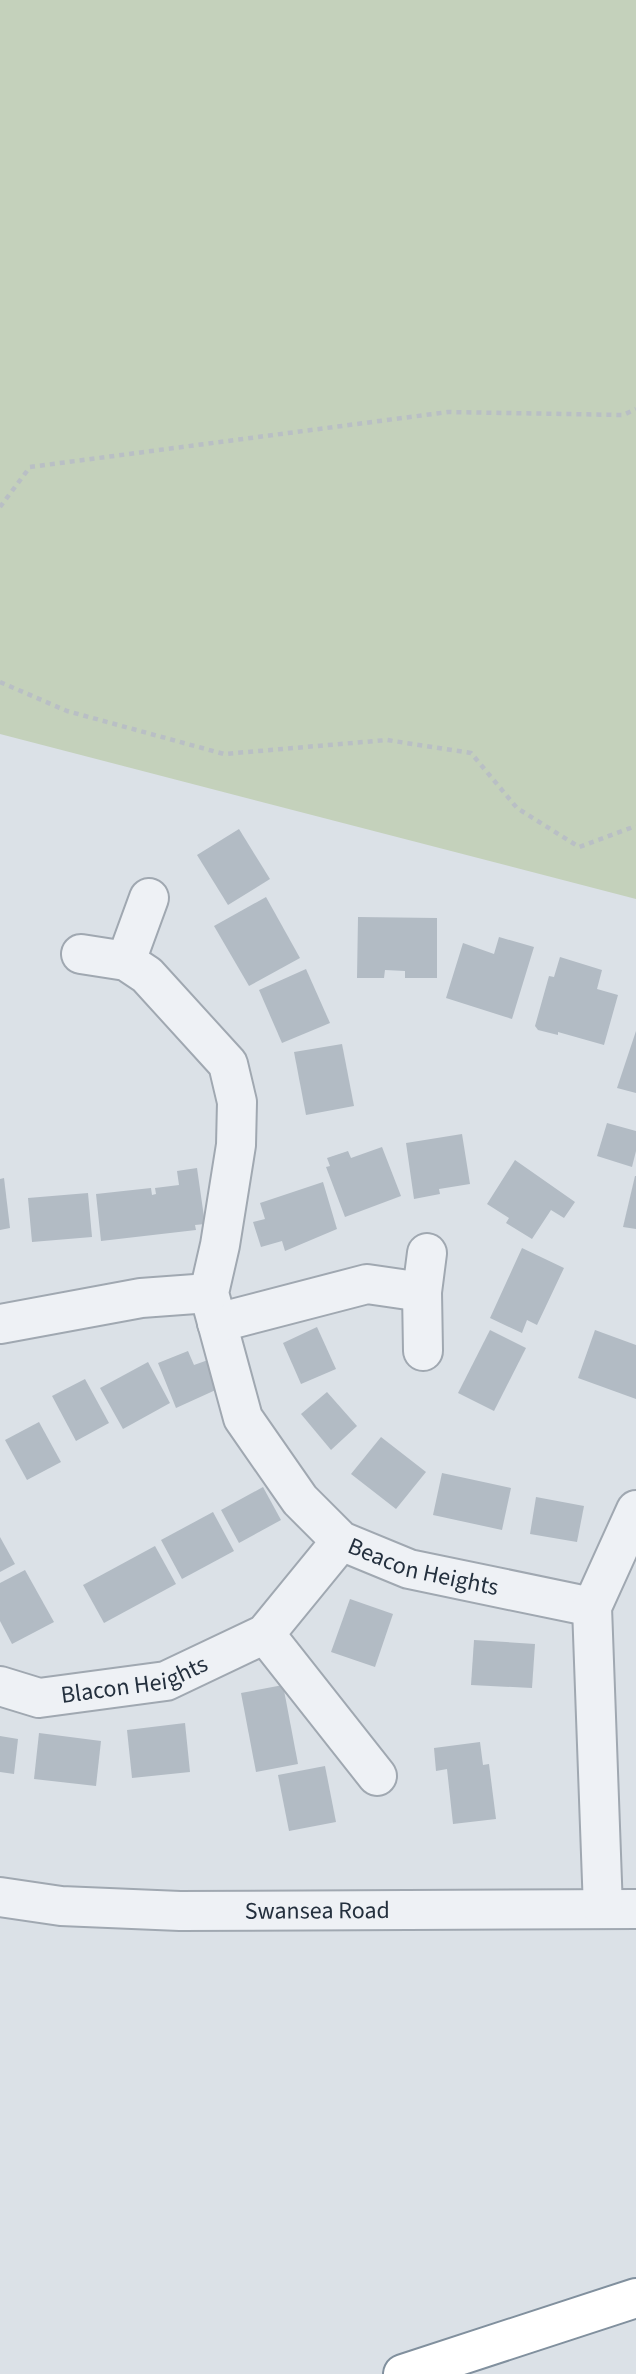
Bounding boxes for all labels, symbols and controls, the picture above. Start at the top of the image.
street label: Beacon Heights [343,1528,502,1605]
street label: Blacon Heights [59,1646,213,1712]
street label: Swansea Road [245,1893,390,1928]

